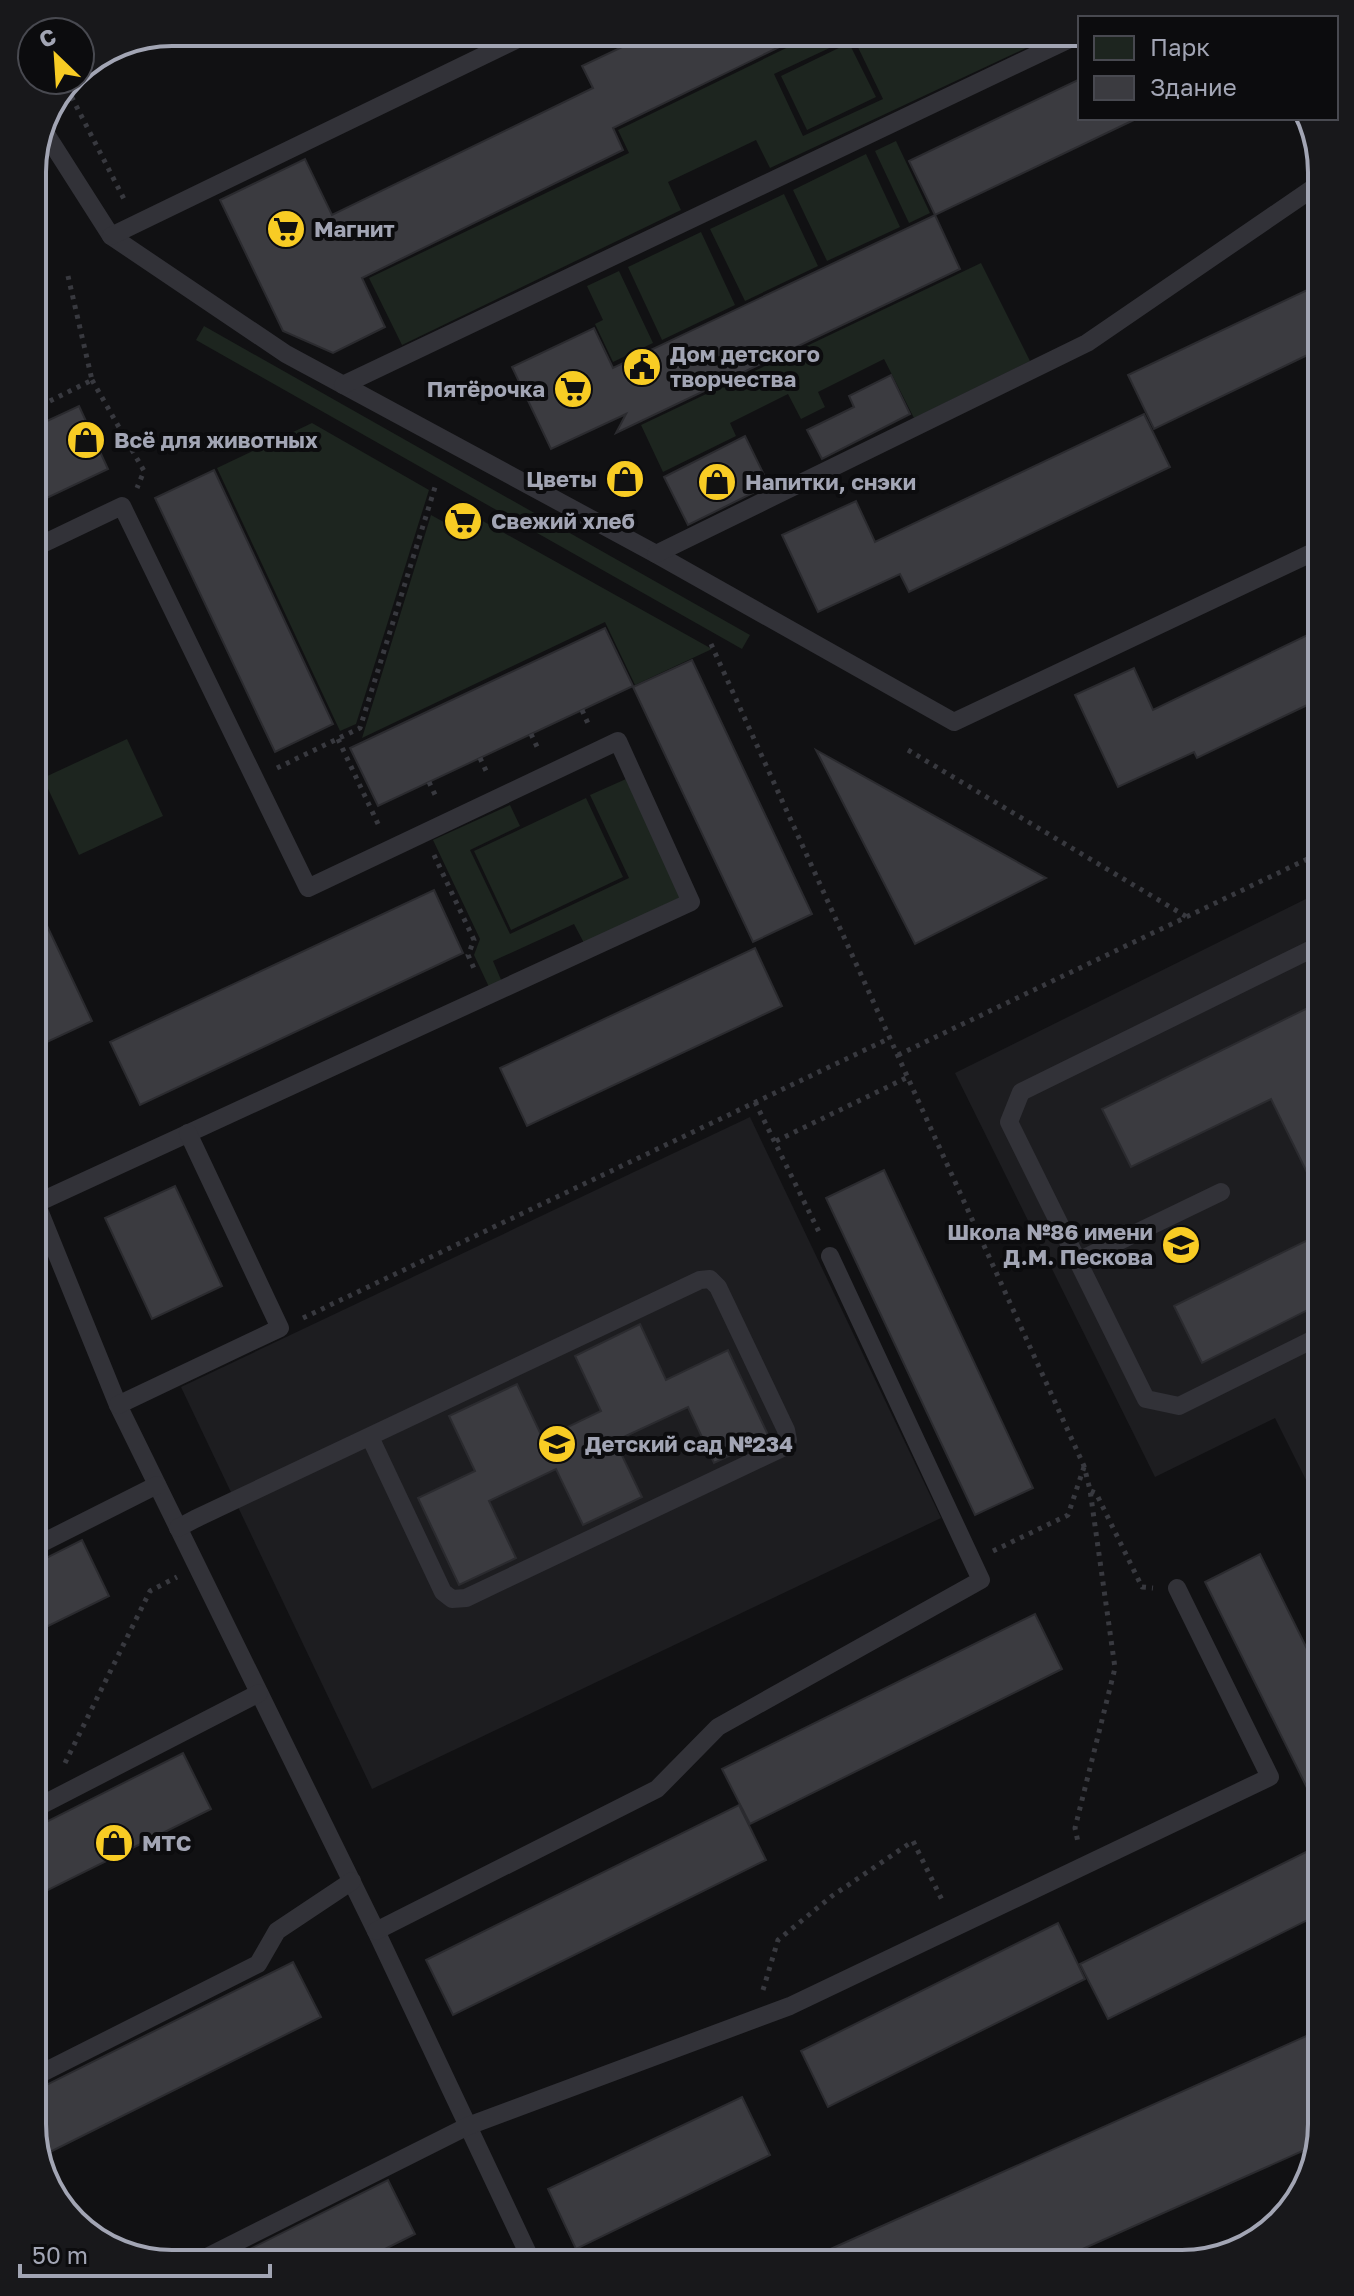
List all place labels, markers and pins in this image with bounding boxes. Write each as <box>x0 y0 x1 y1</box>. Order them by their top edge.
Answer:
supermarket icon: Магнит <box>265 208 307 250</box>
place label: Магнит <box>314 215 395 242</box>
place label: Дом детского творчества <box>670 340 820 392</box>
public building icon: Дом детского творчества <box>621 346 663 388</box>
supermarket icon: Пятёрочка <box>552 368 594 410</box>
place label: Пятёрочка <box>427 375 545 402</box>
shop icon: Всё для животных <box>65 419 107 461</box>
place label: Всё для животных <box>114 426 318 453</box>
shop icon: Цветы <box>604 458 646 500</box>
shop icon: Напитки, снэки <box>696 461 738 503</box>
place label: Цветы <box>526 465 597 492</box>
place label: Напитки, снэки <box>745 468 916 495</box>
supermarket icon: Свежий хлеб <box>442 500 484 542</box>
place label: Свежий хлеб <box>491 507 635 534</box>
place label: Школа №86 имени Д.М. Пескова <box>947 1218 1153 1270</box>
school or university icon: Школа №86 имени Д.М. Пескова <box>1160 1224 1202 1266</box>
school or university icon: Детский сад №234 <box>536 1423 578 1465</box>
place label: Детский сад №234 <box>585 1430 793 1457</box>
shop icon: МТС <box>93 1822 135 1864</box>
place label: МТС <box>142 1829 191 1856</box>

